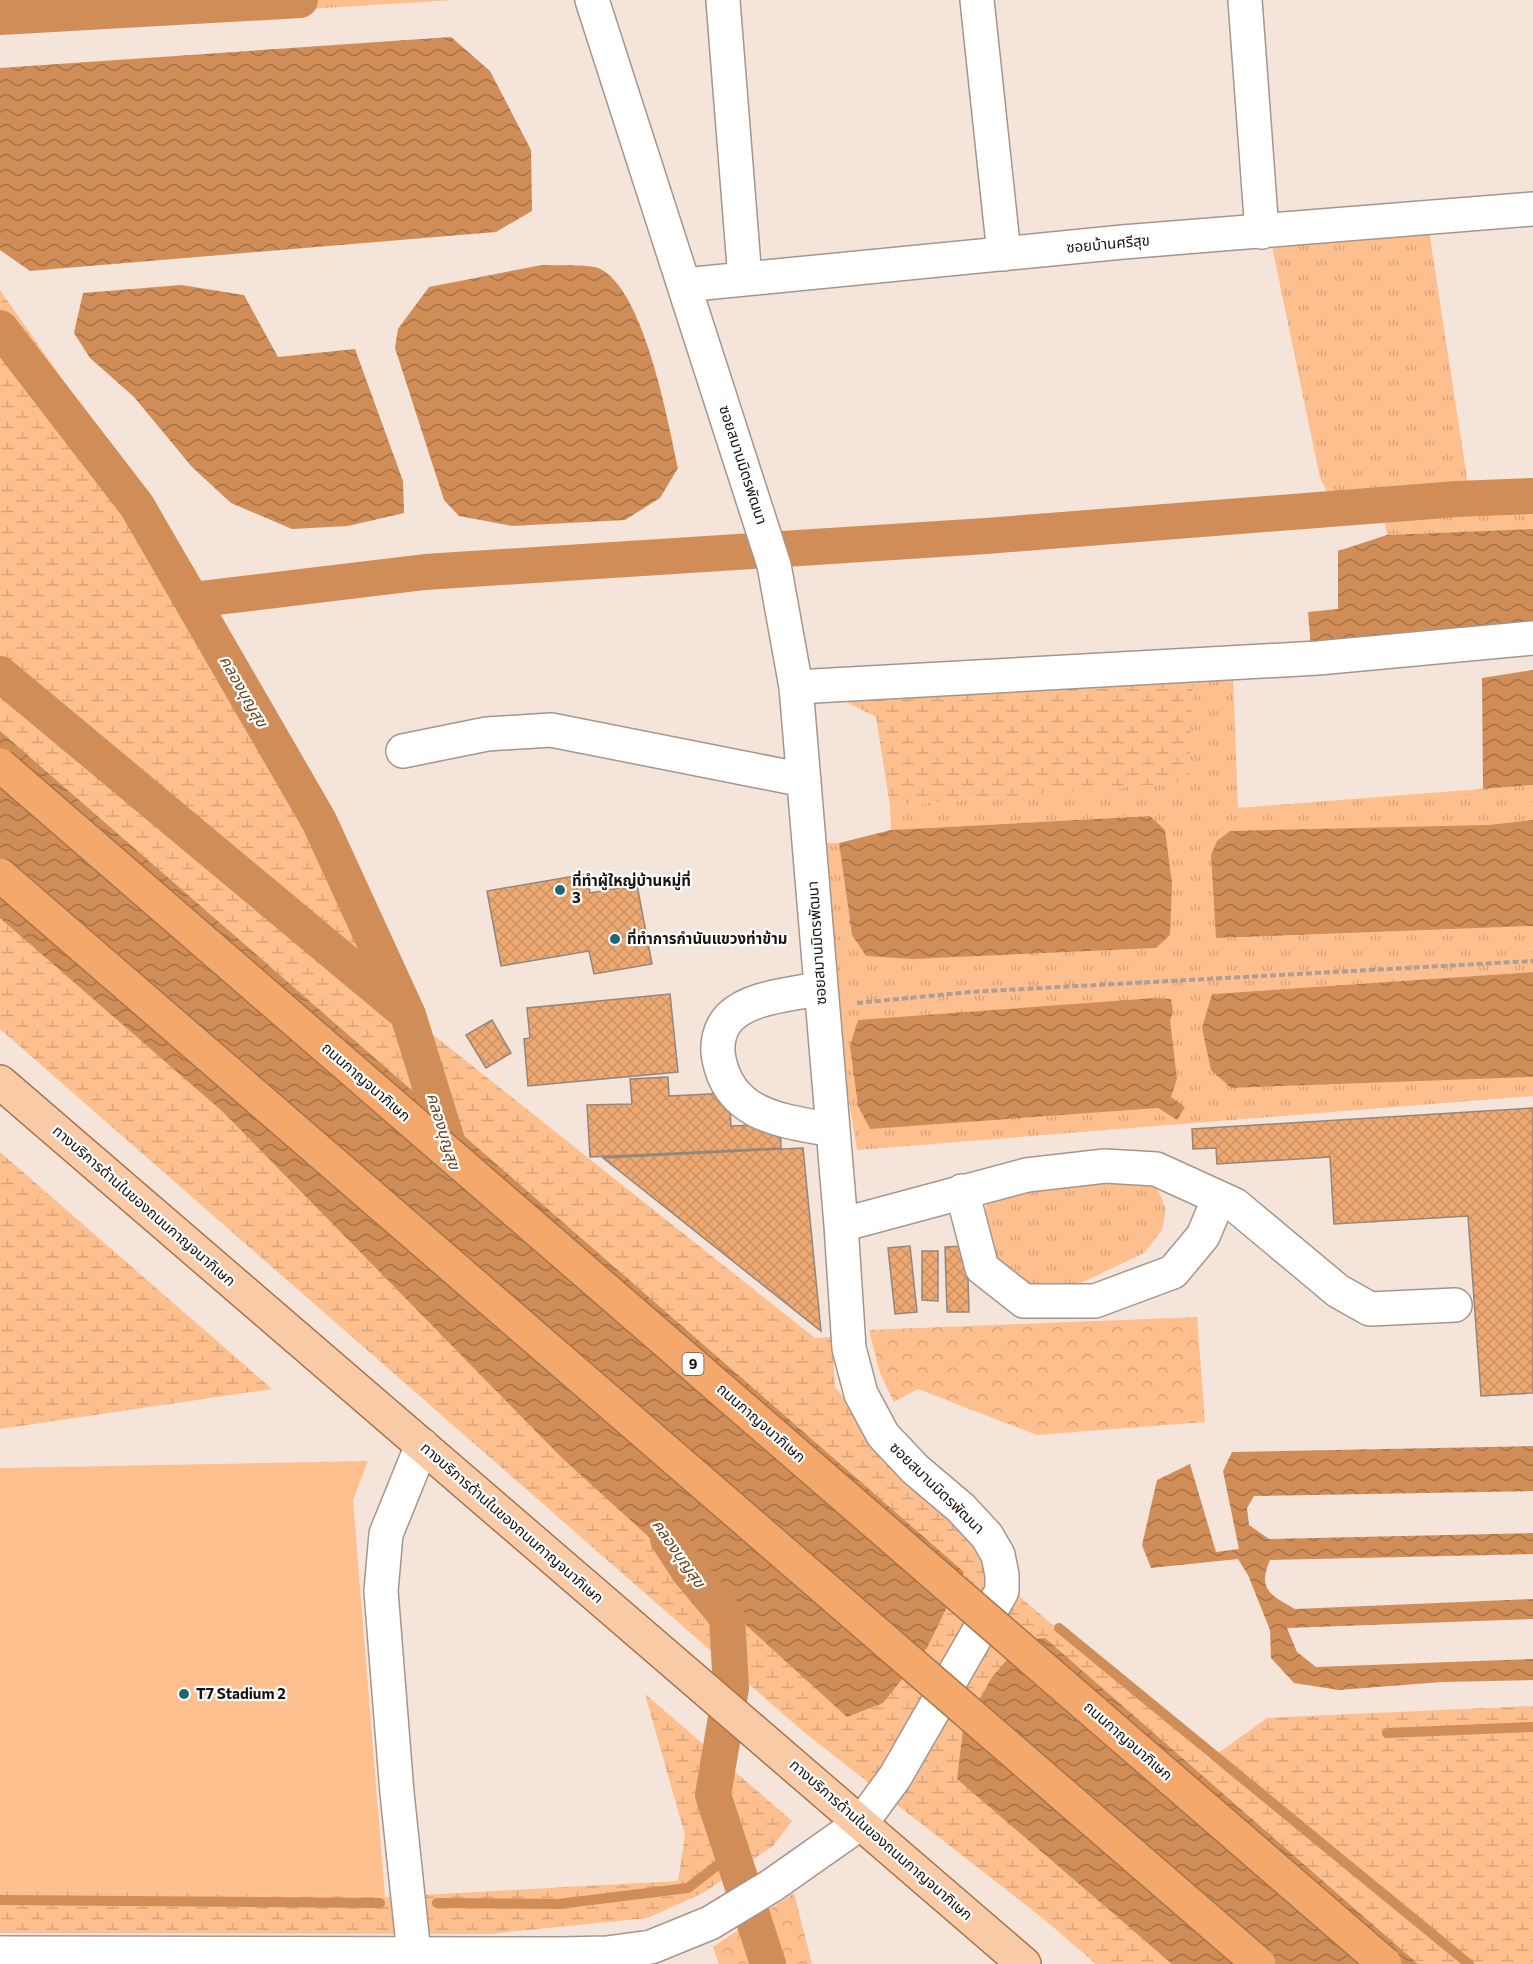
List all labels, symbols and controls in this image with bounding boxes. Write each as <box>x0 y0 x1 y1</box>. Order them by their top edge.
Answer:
street label: ซอยบ้านศรีสุข <box>1065 230 1150 257</box>
street label: ซอยสมานมิตรพัฒนา <box>716 403 772 527</box>
water label: คลองบุญสุข <box>215 652 273 732</box>
place label: ที่ทำผู้ใหญ่บ้านหมู่ที่ 3 <box>572 870 691 906</box>
street label: ซอยสมานมิตรพัฒนา <box>803 880 829 1006</box>
marker: ที่ทำผู้ใหญ่บ้านหมู่ที่ 3 <box>553 883 567 897</box>
place label: ที่ทำการกำนันแขวงท่าข้าม <box>627 928 787 947</box>
marker: ที่ทำการกำนันแขวงท่าข้าม <box>608 932 622 946</box>
street label: ถนนกาญจนาภิเษก <box>319 1038 415 1125</box>
water label: คลองบุญสุข <box>422 1090 465 1173</box>
street label: ทางบริการด้านในของถนนกาญจนาภิเษก <box>50 1121 240 1290</box>
road number: 9 <box>682 1353 704 1375</box>
street label: ถนนกาญจนาภิเษก <box>714 1379 810 1466</box>
street label: ทางบริการด้านในของถนนกาญจนาภิเษก <box>418 1438 608 1607</box>
street label: ซอยสมานมิตรพัฒนา <box>887 1438 989 1537</box>
water label: คลองบุญสุข <box>647 1515 711 1593</box>
place label: T7 Stadium 2 <box>196 1684 286 1702</box>
marker: T7 Stadium 2 <box>177 1687 191 1701</box>
street label: ถนนกาญจนาภิเษก <box>1081 1697 1177 1784</box>
street label: ทางบริการด้านในของถนนกาญจนาภิเษก <box>787 1755 977 1924</box>

